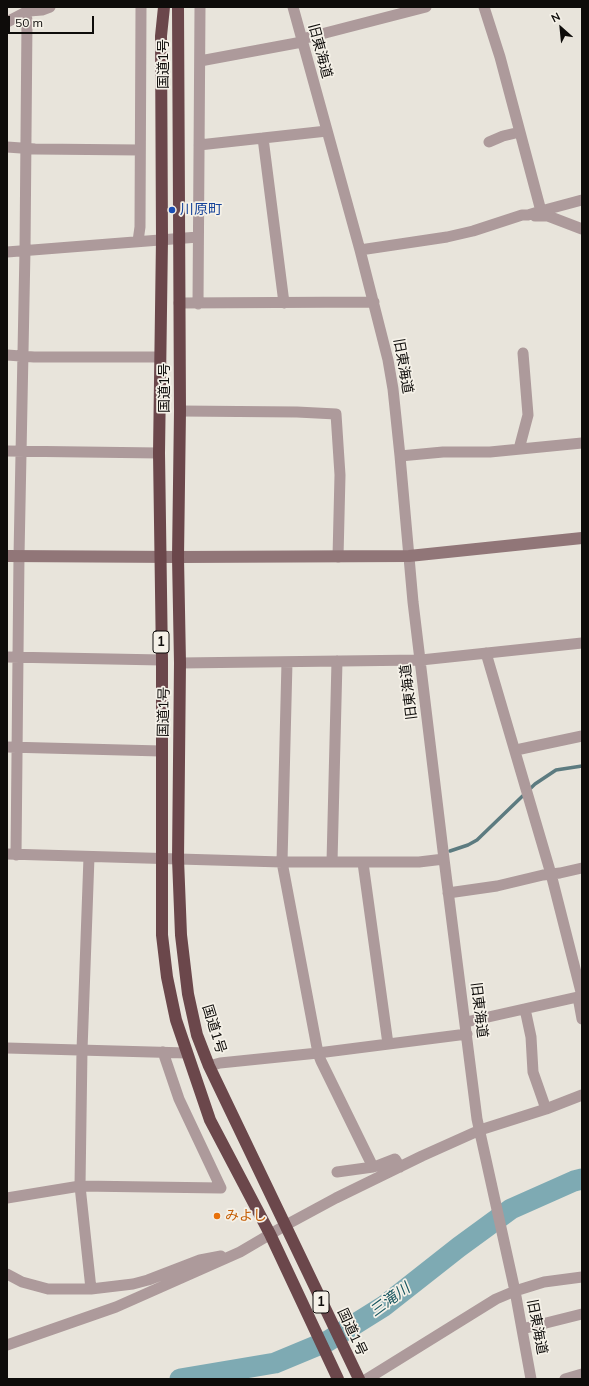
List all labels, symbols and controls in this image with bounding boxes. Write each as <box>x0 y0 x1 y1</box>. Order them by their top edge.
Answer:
scale bar <box>10 8 96 34</box>
north arrow <box>541 8 581 48</box>
text: N <box>549 9 562 25</box>
text: 50 m <box>15 15 43 30</box>
street label: 旧東海道 <box>305 22 335 80</box>
street label: 国道1号 <box>156 39 172 89</box>
place label: 川原町 <box>180 202 222 218</box>
marker: 川原町 <box>167 205 177 215</box>
street label: 旧東海道 <box>390 337 416 395</box>
street label: 国道1号 <box>157 363 173 413</box>
road number: 1 <box>153 631 169 653</box>
street label: 旧東海道 <box>397 663 421 721</box>
street label: 国道1号 <box>155 687 173 737</box>
street label: 旧東海道 <box>467 981 491 1039</box>
street label: 国道1号 <box>199 1002 229 1056</box>
place label: みよし <box>225 1208 267 1224</box>
marker: みよし <box>212 1211 222 1221</box>
water label: 三滝川 <box>367 1279 413 1321</box>
road number: 1 <box>313 1291 329 1313</box>
street label: 旧東海道 <box>523 1298 551 1356</box>
street label: 国道1号 <box>334 1306 370 1358</box>

